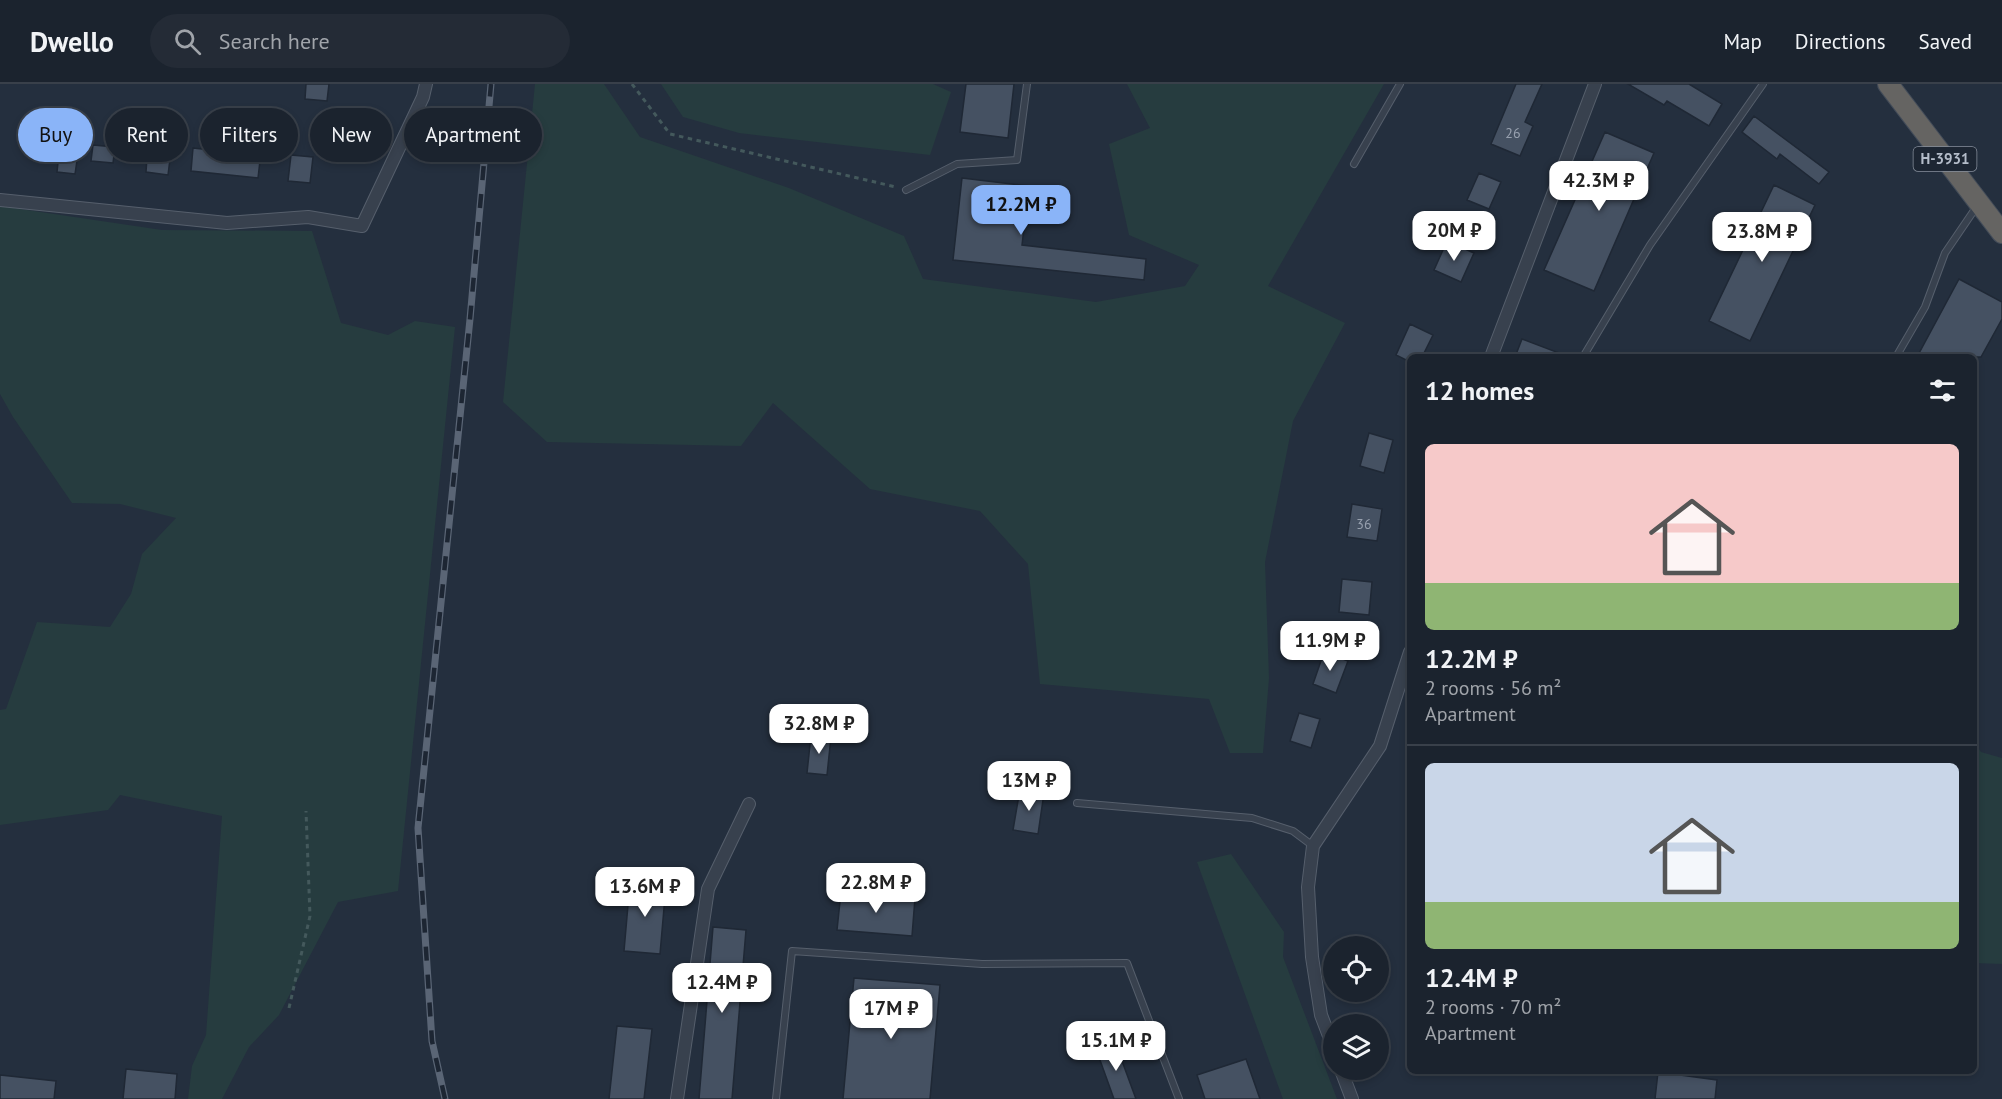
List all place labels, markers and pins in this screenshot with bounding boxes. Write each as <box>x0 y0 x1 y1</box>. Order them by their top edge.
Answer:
pin: 42.3M ₽ <box>1544 161 1654 212</box>
pin: 12.2M ₽ <box>966 185 1076 236</box>
pin: 20M ₽ <box>1412 211 1496 262</box>
pin: 23.8M ₽ <box>1707 212 1817 263</box>
pin: 11.9M ₽ <box>1275 621 1385 672</box>
pin: 32.8M ₽ <box>764 704 874 755</box>
pin: 13M ₽ <box>987 761 1071 812</box>
pin: 22.8M ₽ <box>821 863 931 914</box>
pin: 13.6M ₽ <box>590 867 700 918</box>
pin: 12.4M ₽ <box>667 963 777 1014</box>
pin: 17M ₽ <box>849 989 933 1040</box>
pin: 15.1M ₽ <box>1061 1021 1171 1072</box>

